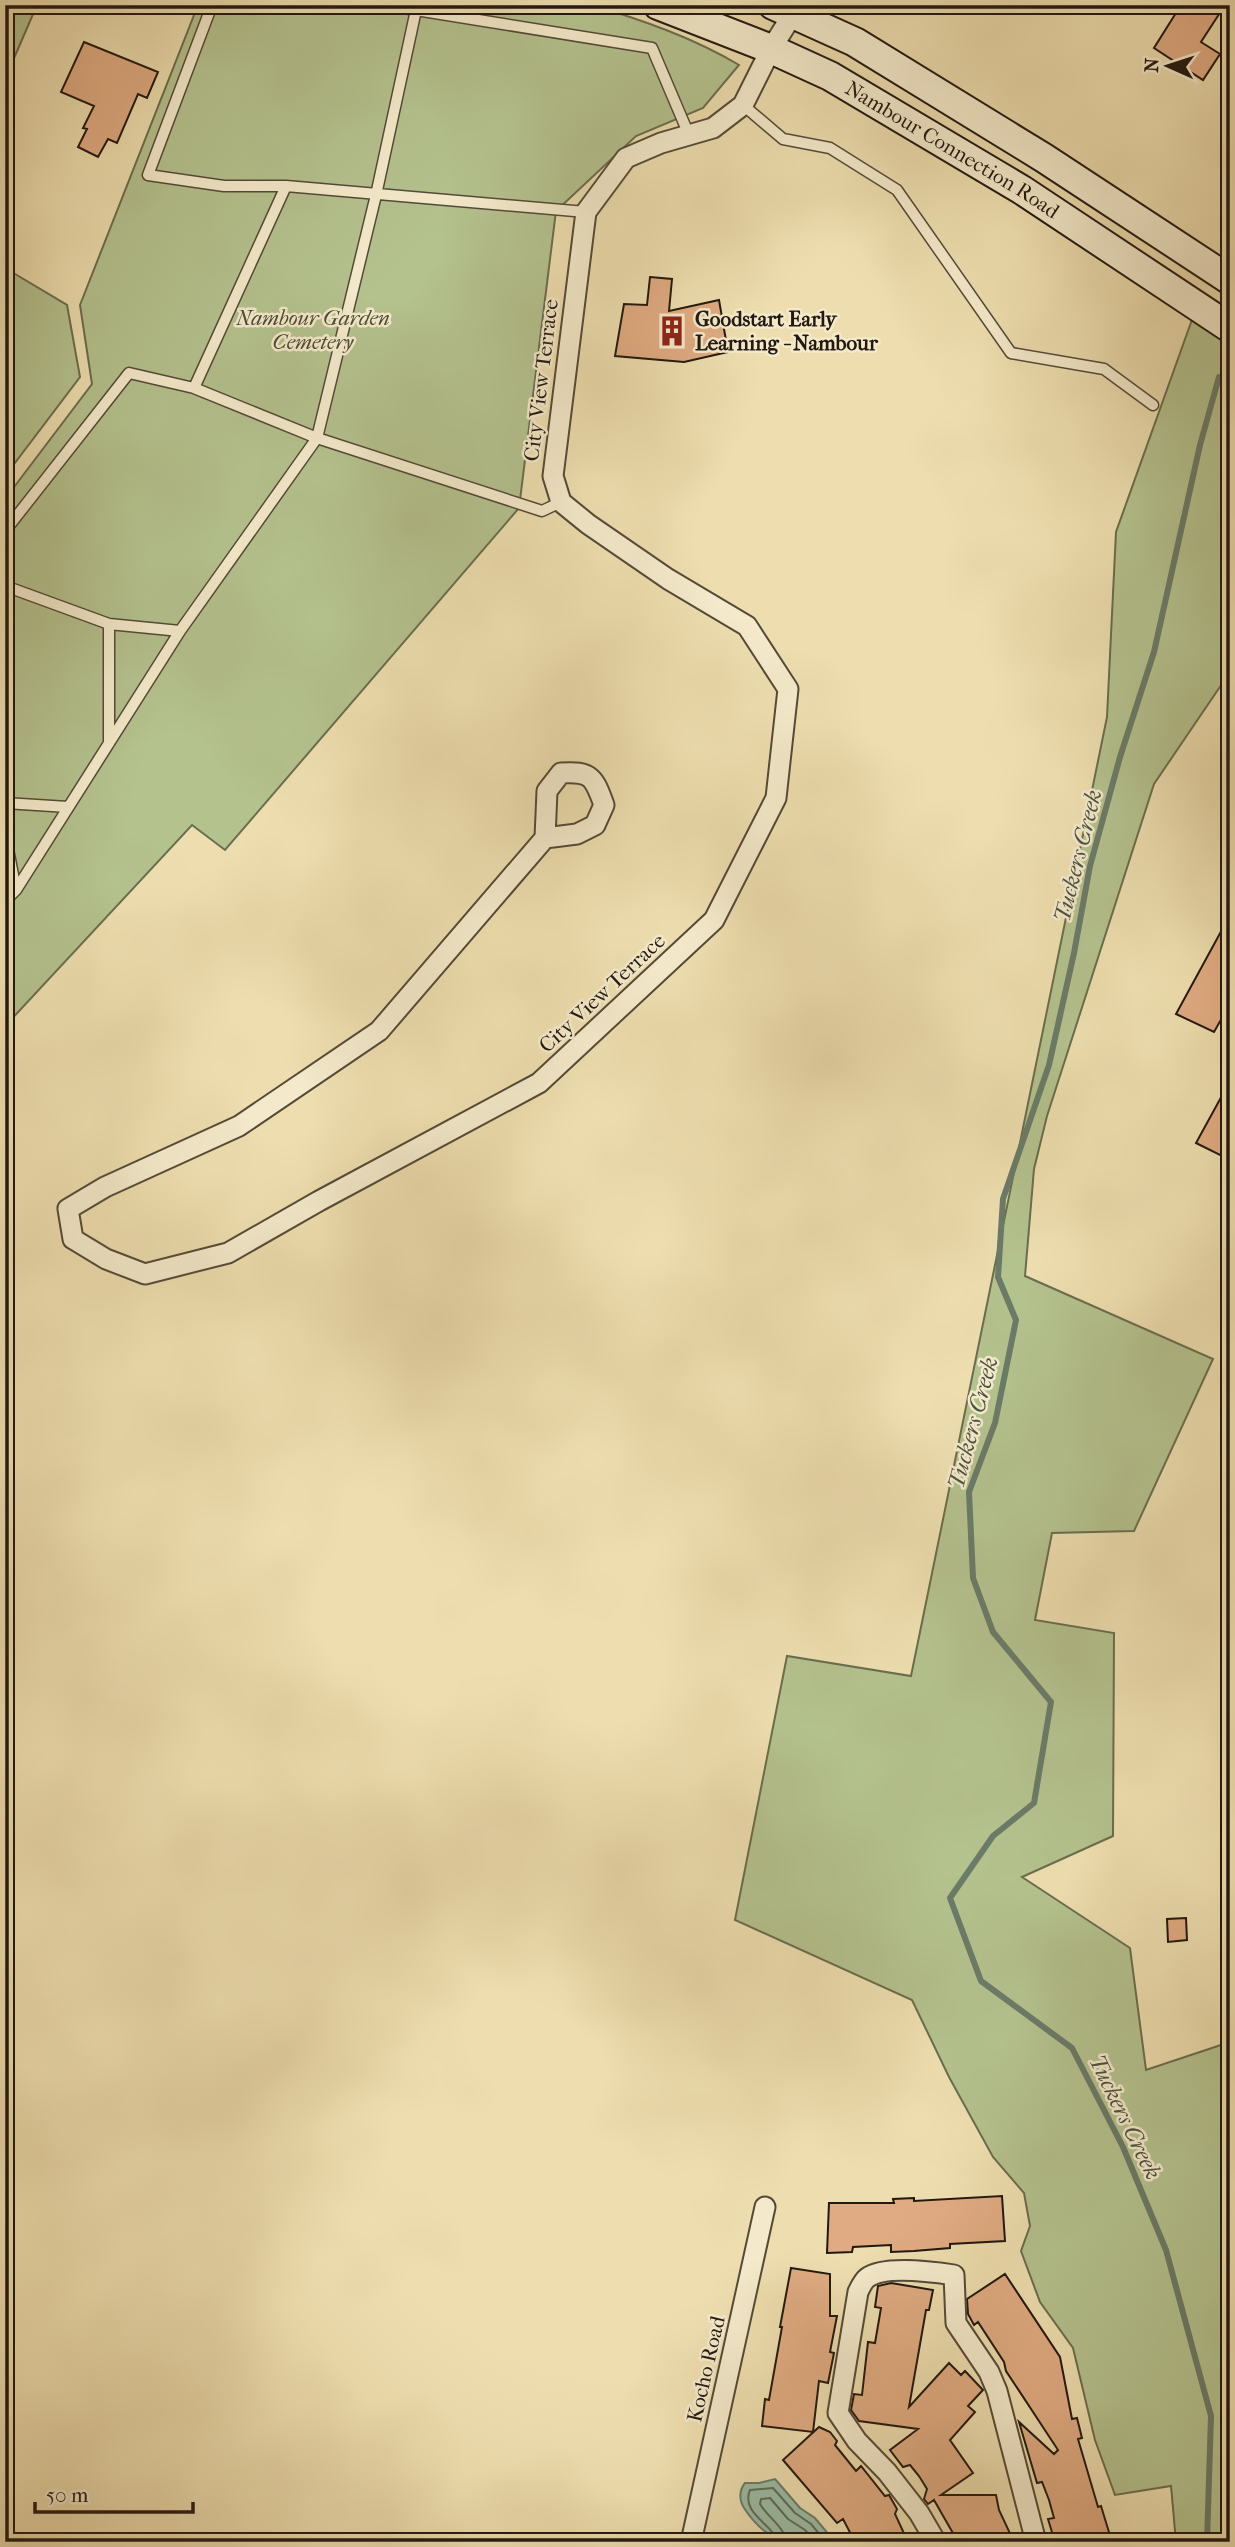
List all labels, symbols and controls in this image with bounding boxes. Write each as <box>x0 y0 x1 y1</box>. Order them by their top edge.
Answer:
north arrow <box>1134 32 1204 102</box>
text: N <box>1141 57 1163 73</box>
street label: Nambour Connection Road <box>841 76 1064 224</box>
street label: City View Terrace <box>519 298 563 462</box>
park label: Nambour Garden Cemetery <box>235 306 390 354</box>
place label: Goodstart Early Learning - Nambour <box>695 307 879 355</box>
building icon: Goodstart Early Learning - Nambour <box>655 314 689 348</box>
water label: Tuckers Creek <box>1049 787 1107 925</box>
street label: City View Terrace <box>534 929 670 1057</box>
water label: Tuckers Creek <box>942 1354 1004 1492</box>
water label: Tuckers Creek <box>1083 2050 1167 2184</box>
street label: Kocho Road <box>682 2313 730 2424</box>
scale bar <box>35 2470 192 2514</box>
text: 50 m <box>46 2483 89 2507</box>

